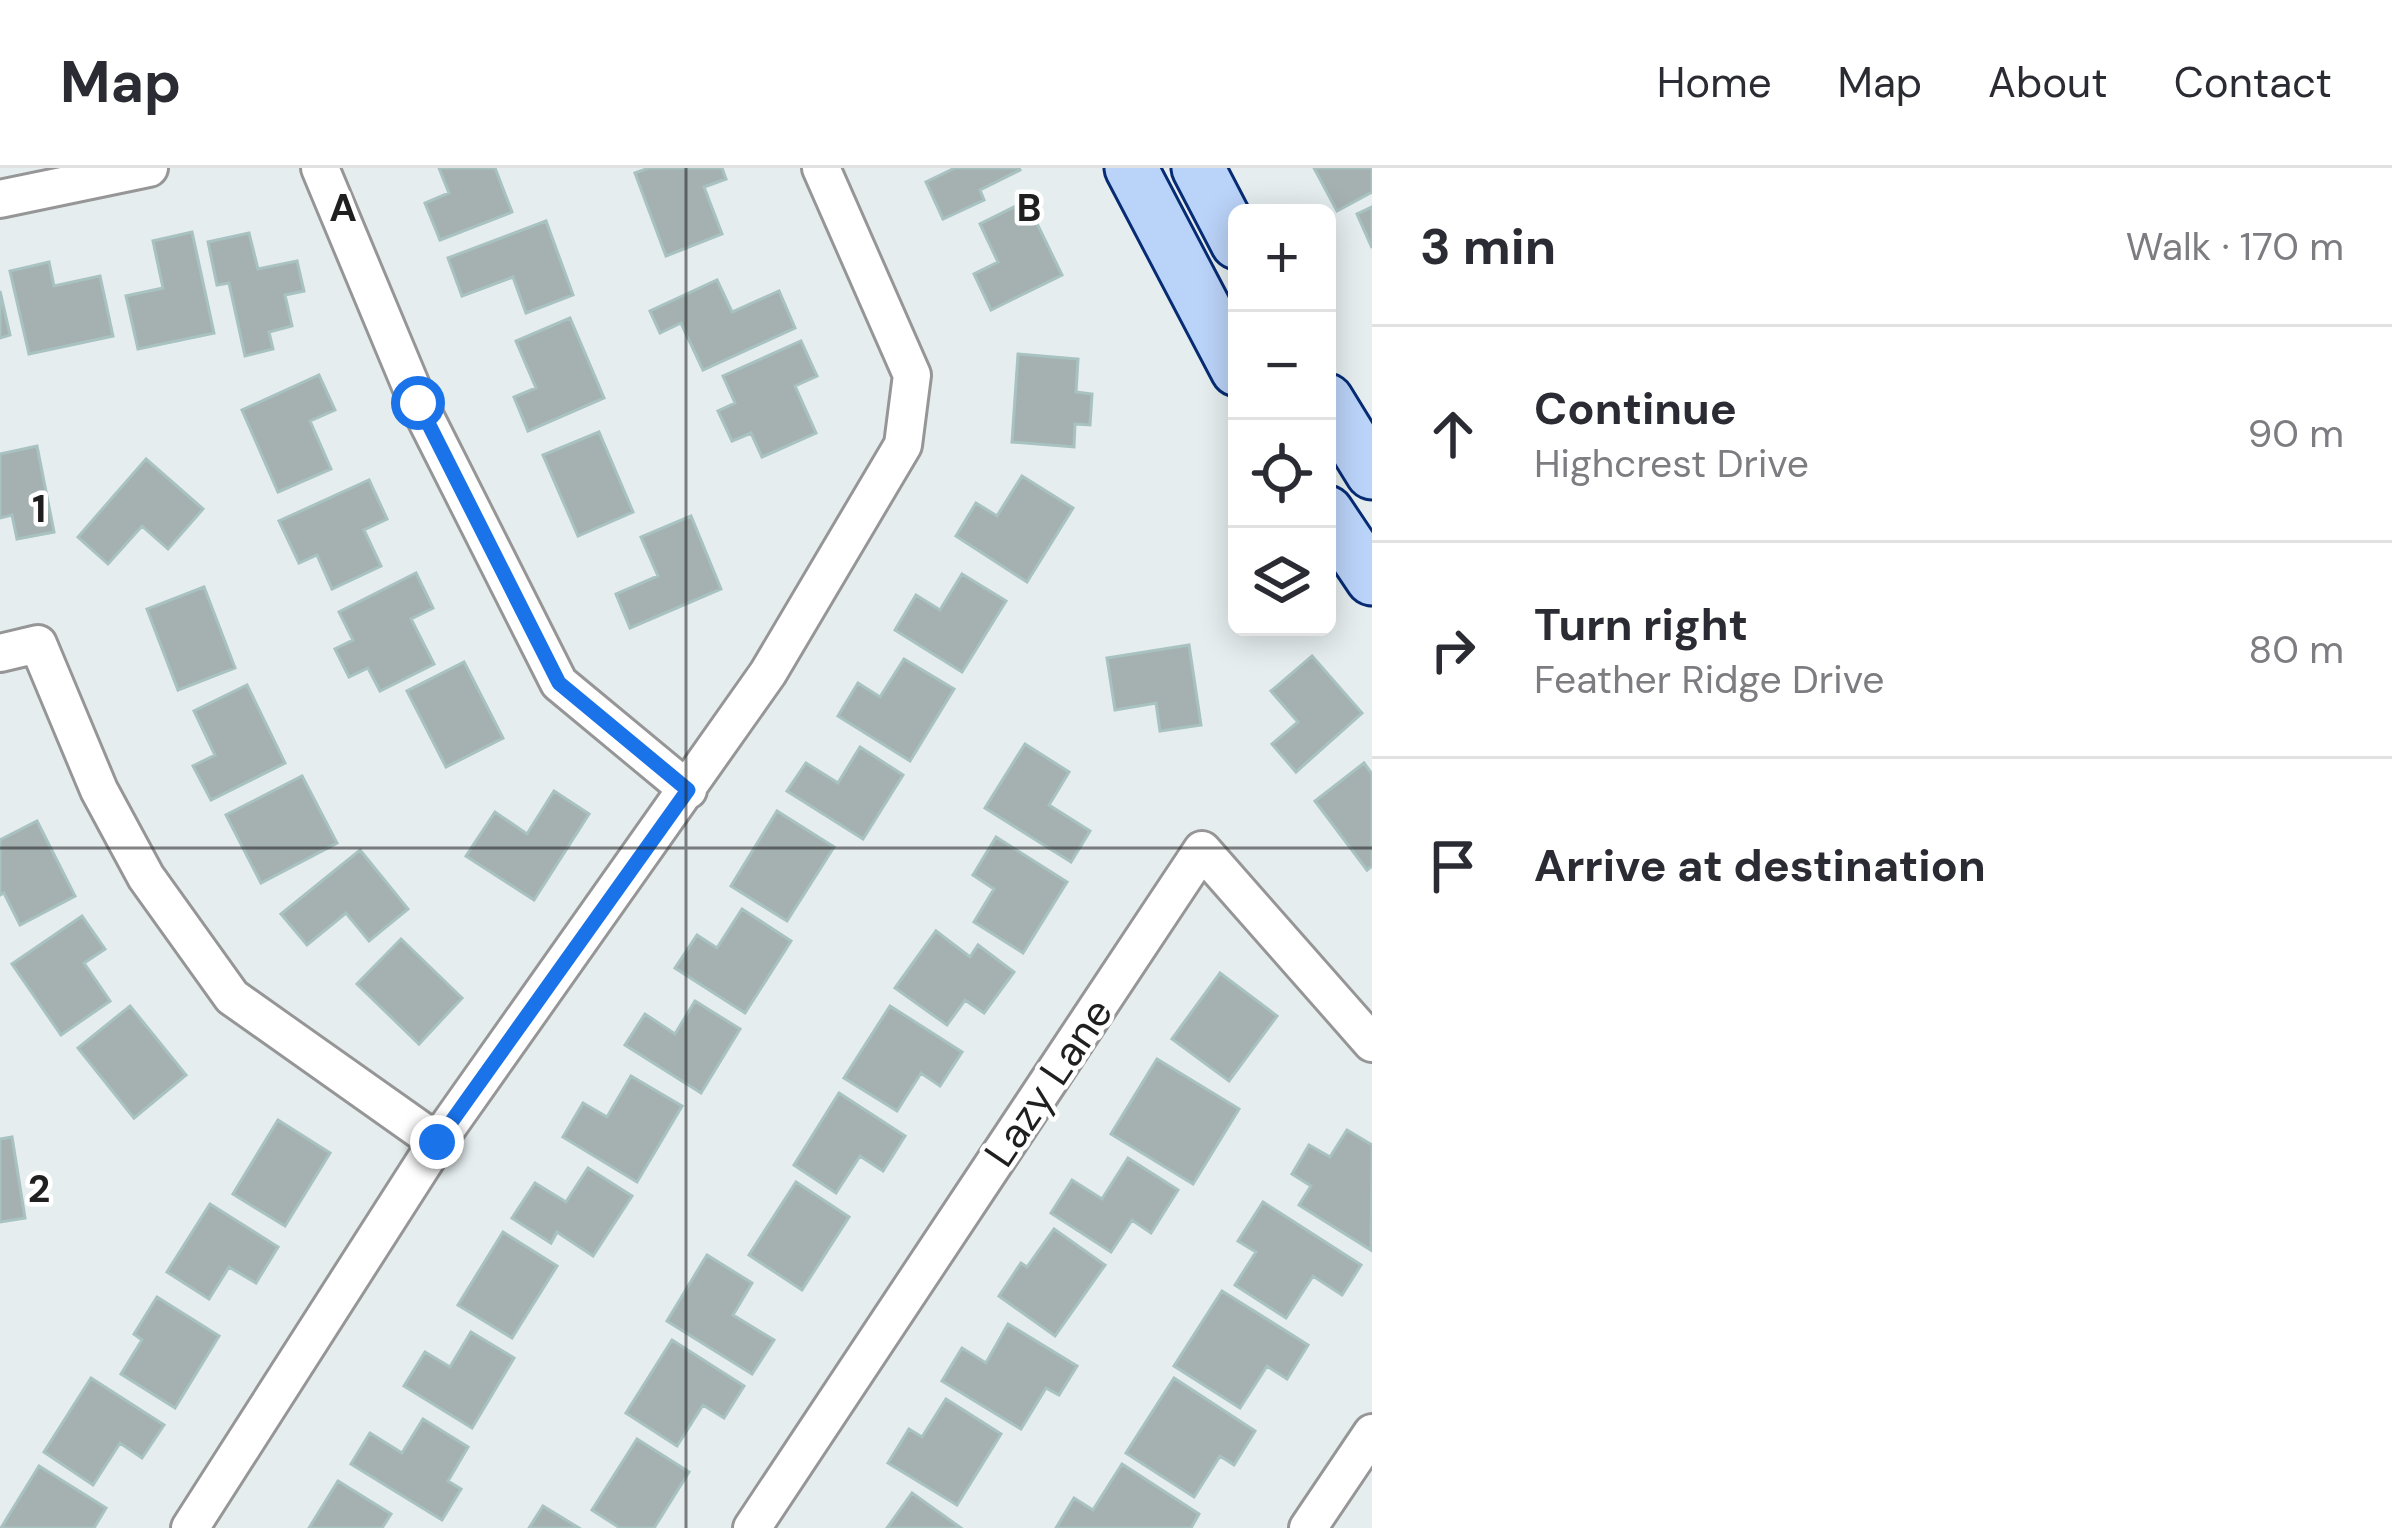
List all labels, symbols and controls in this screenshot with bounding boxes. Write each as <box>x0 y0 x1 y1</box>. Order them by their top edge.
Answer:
text: Map <box>60 45 181 120</box>
text: Home <box>1657 55 1772 110</box>
text: Map <box>1838 55 1922 110</box>
text: About <box>1988 55 2108 110</box>
text: Contact <box>2174 55 2332 110</box>
text: A <box>329 182 357 233</box>
text: B <box>1017 182 1041 233</box>
map controls <box>1228 204 1336 636</box>
button: + <box>1228 204 1336 312</box>
text: 3 min <box>1420 213 1556 280</box>
text: Walk · 170 m <box>2126 221 2344 272</box>
button: − <box>1228 312 1336 420</box>
route start <box>391 376 445 430</box>
text: Continue <box>1534 379 1737 438</box>
icon: ahead <box>1420 401 1486 467</box>
text: 90 m <box>2248 408 2344 459</box>
button: locate <box>1228 420 1336 528</box>
text: Highcrest Drive <box>1534 438 1809 489</box>
text: 1 <box>32 483 46 534</box>
button: layers <box>1228 528 1336 636</box>
text: Turn right <box>1534 595 1748 654</box>
icon: right <box>1420 617 1486 683</box>
text: 80 m <box>2248 624 2344 675</box>
text: Feather Ridge Drive <box>1534 654 1884 705</box>
icon: arrive <box>1420 833 1486 899</box>
text: Arrive at destination <box>1534 836 1986 895</box>
street label: Lazy Lane <box>972 987 1125 1177</box>
route end <box>410 1115 464 1169</box>
text: 2 <box>28 1163 50 1214</box>

